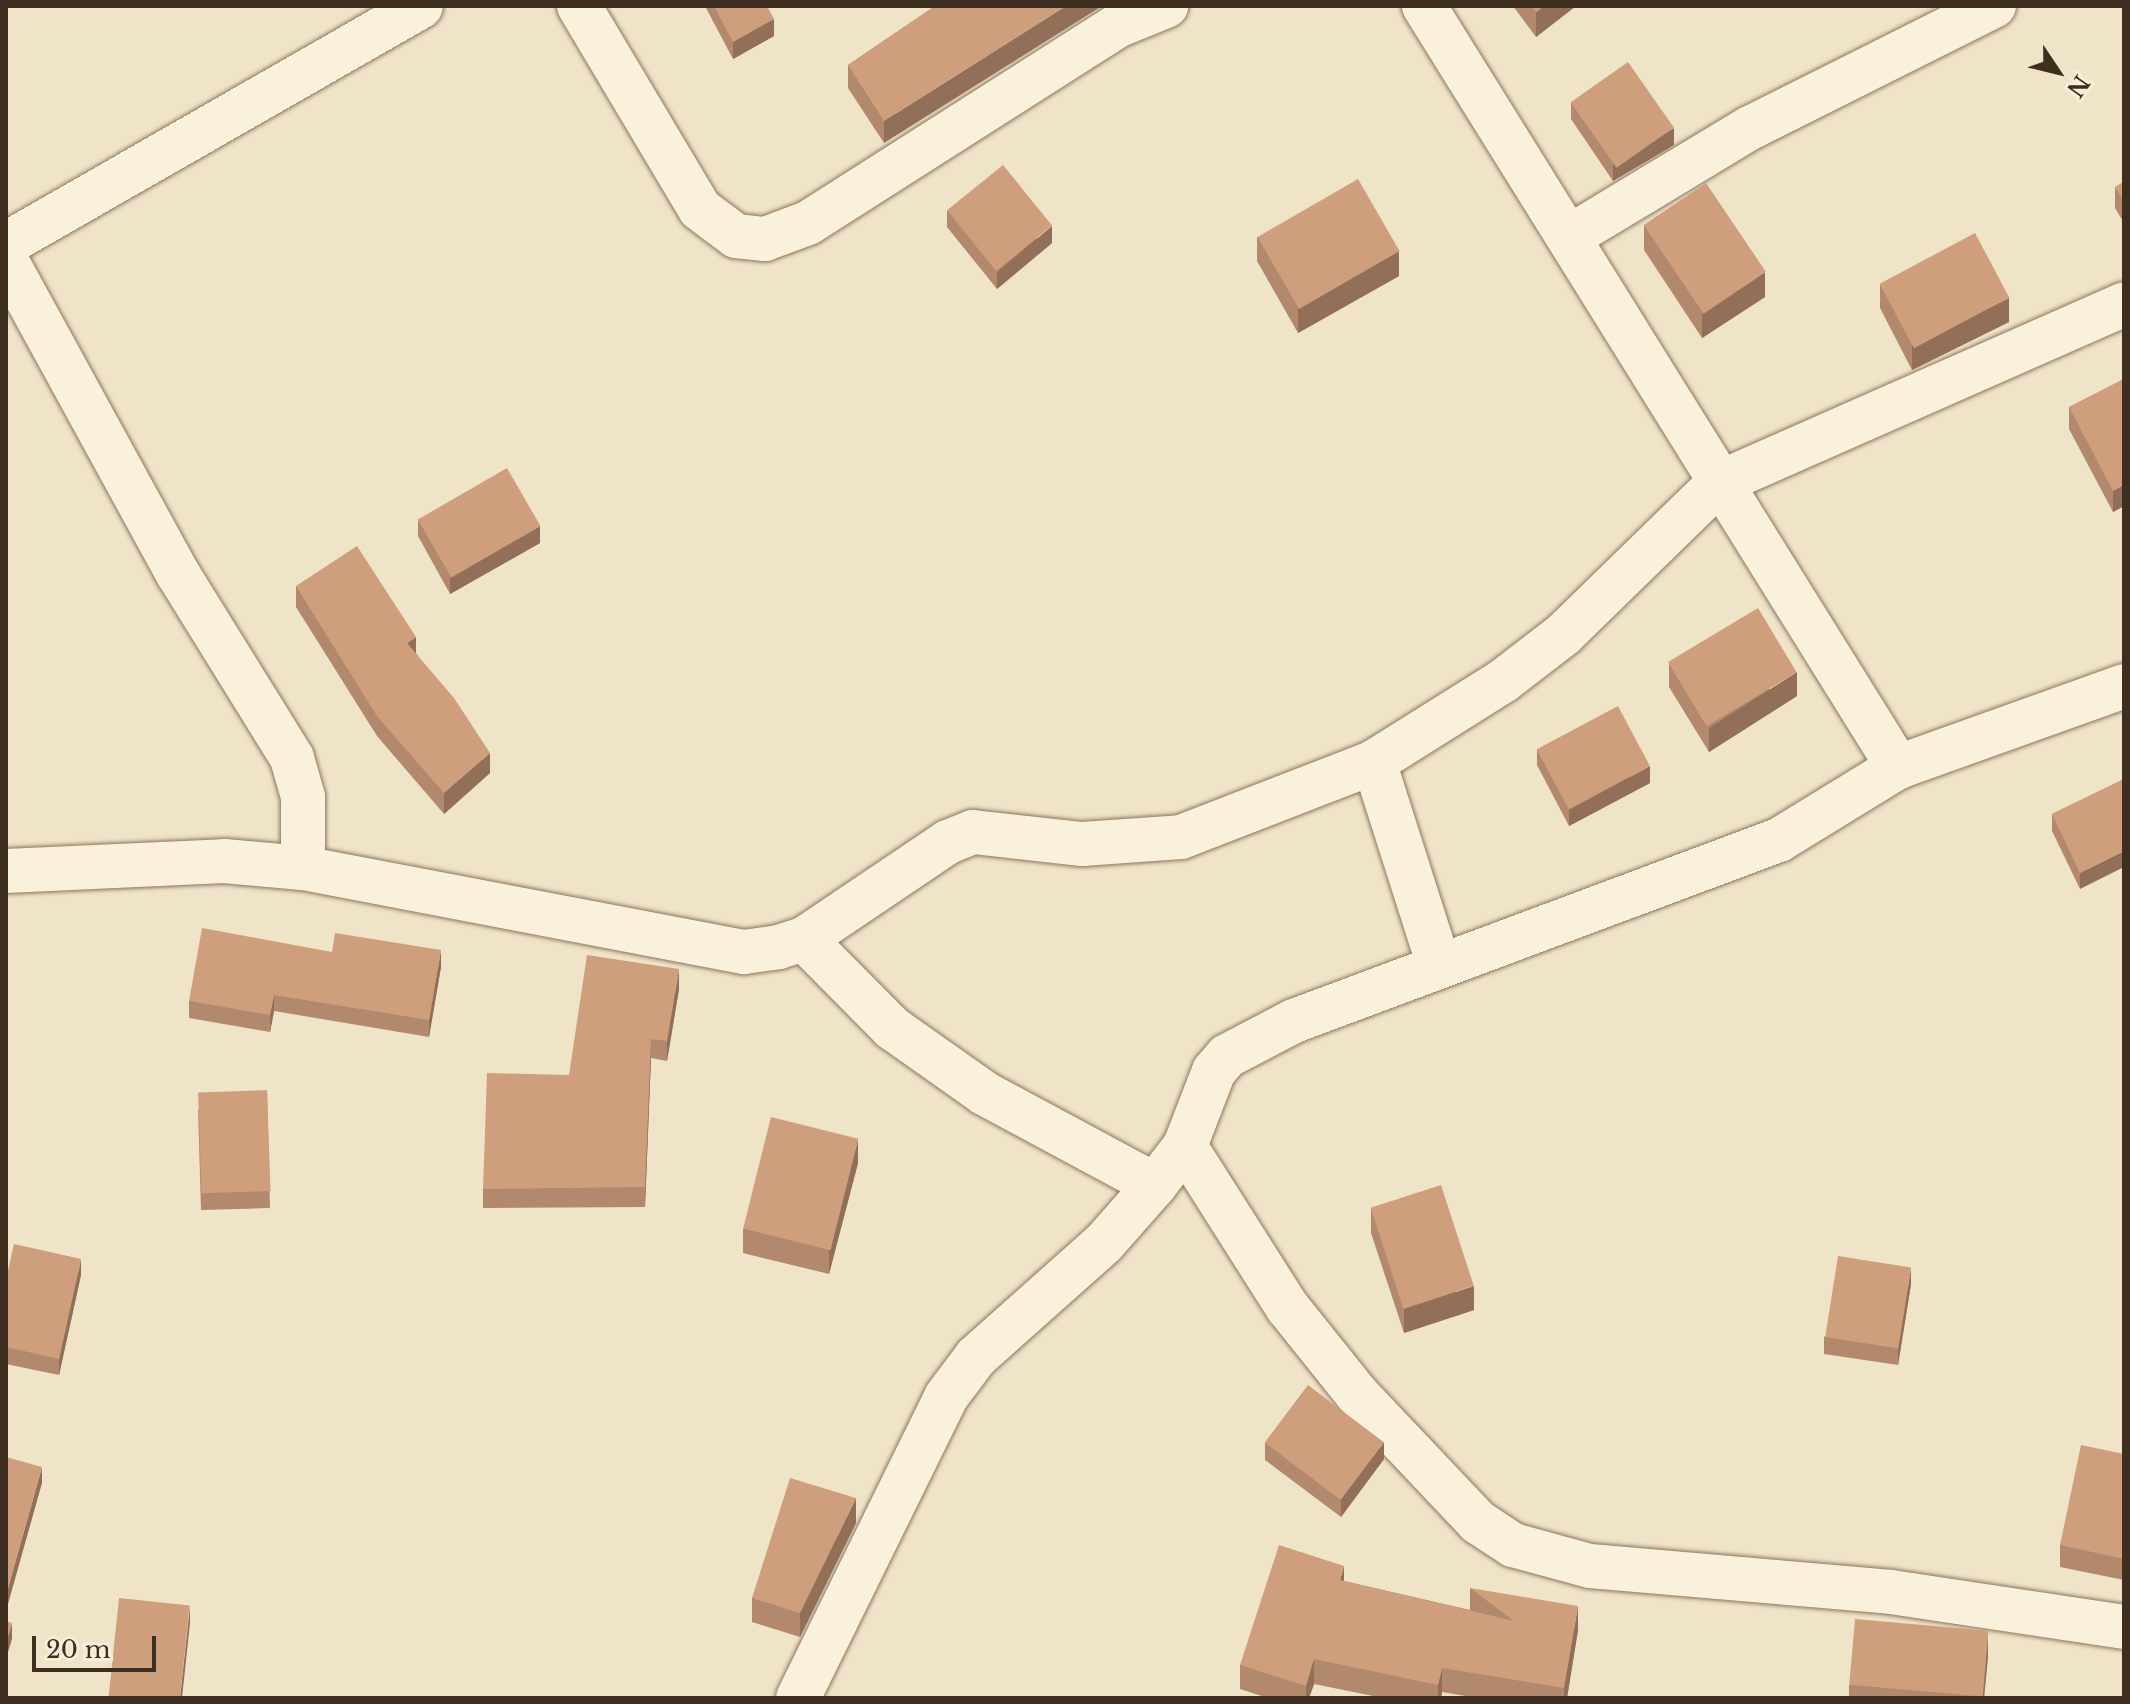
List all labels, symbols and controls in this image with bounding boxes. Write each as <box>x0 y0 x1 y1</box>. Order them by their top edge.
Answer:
north arrow <box>2018 32 2098 112</box>
text: N <box>2061 70 2095 102</box>
scale bar <box>36 1620 160 1670</box>
text: 20 m <box>46 1635 111 1664</box>

